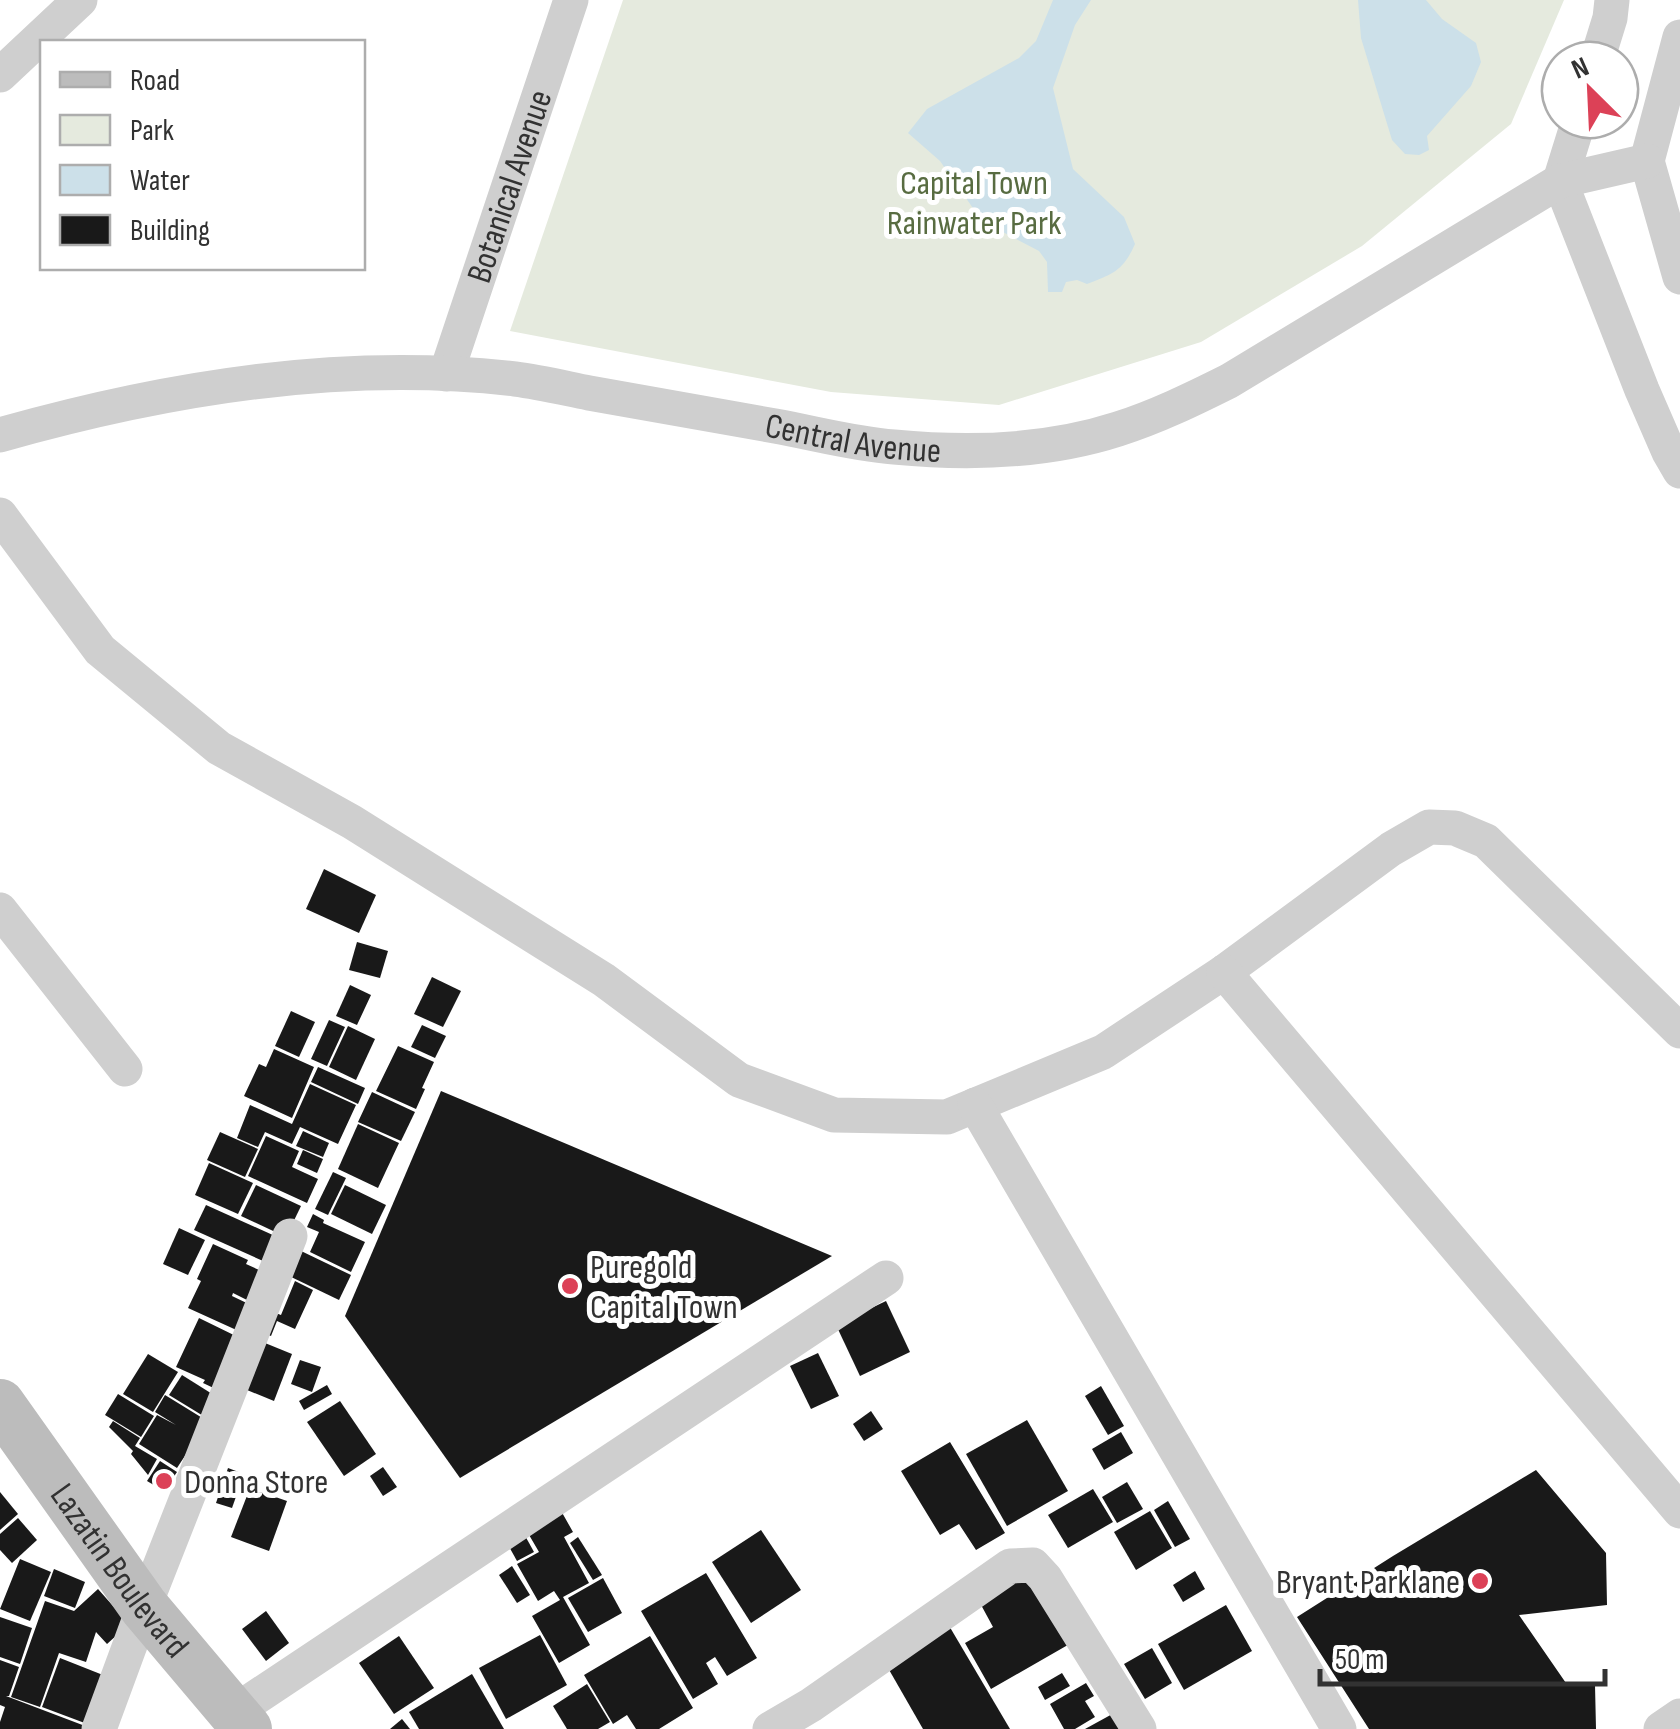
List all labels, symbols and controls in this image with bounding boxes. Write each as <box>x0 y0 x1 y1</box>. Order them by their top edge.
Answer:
legend <box>40 40 365 270</box>
north arrow <box>1540 40 1640 140</box>
text: N <box>1567 50 1594 87</box>
text: Road <box>130 63 180 99</box>
street label: Botanical Avenue <box>458 85 562 289</box>
text: Park <box>130 113 174 149</box>
park label: Capital Town Rainwater Park <box>887 162 1062 245</box>
text: Water <box>130 163 190 199</box>
text: Building <box>130 213 210 249</box>
street label: Central Avenue <box>762 405 942 473</box>
place label: Puregold Capital Town <box>590 1246 738 1329</box>
marker: Puregold Capital Town <box>559 1275 581 1297</box>
place label: Donna Store <box>184 1461 328 1504</box>
marker: Donna Store <box>153 1470 175 1492</box>
street label: Lazatin Boulevard <box>40 1476 197 1667</box>
place label: Bryant Parklane <box>1276 1561 1460 1604</box>
marker: Bryant Parklane <box>1469 1570 1491 1592</box>
scale bar <box>1320 1624 1605 1686</box>
text: 50 m <box>1335 1642 1384 1678</box>

